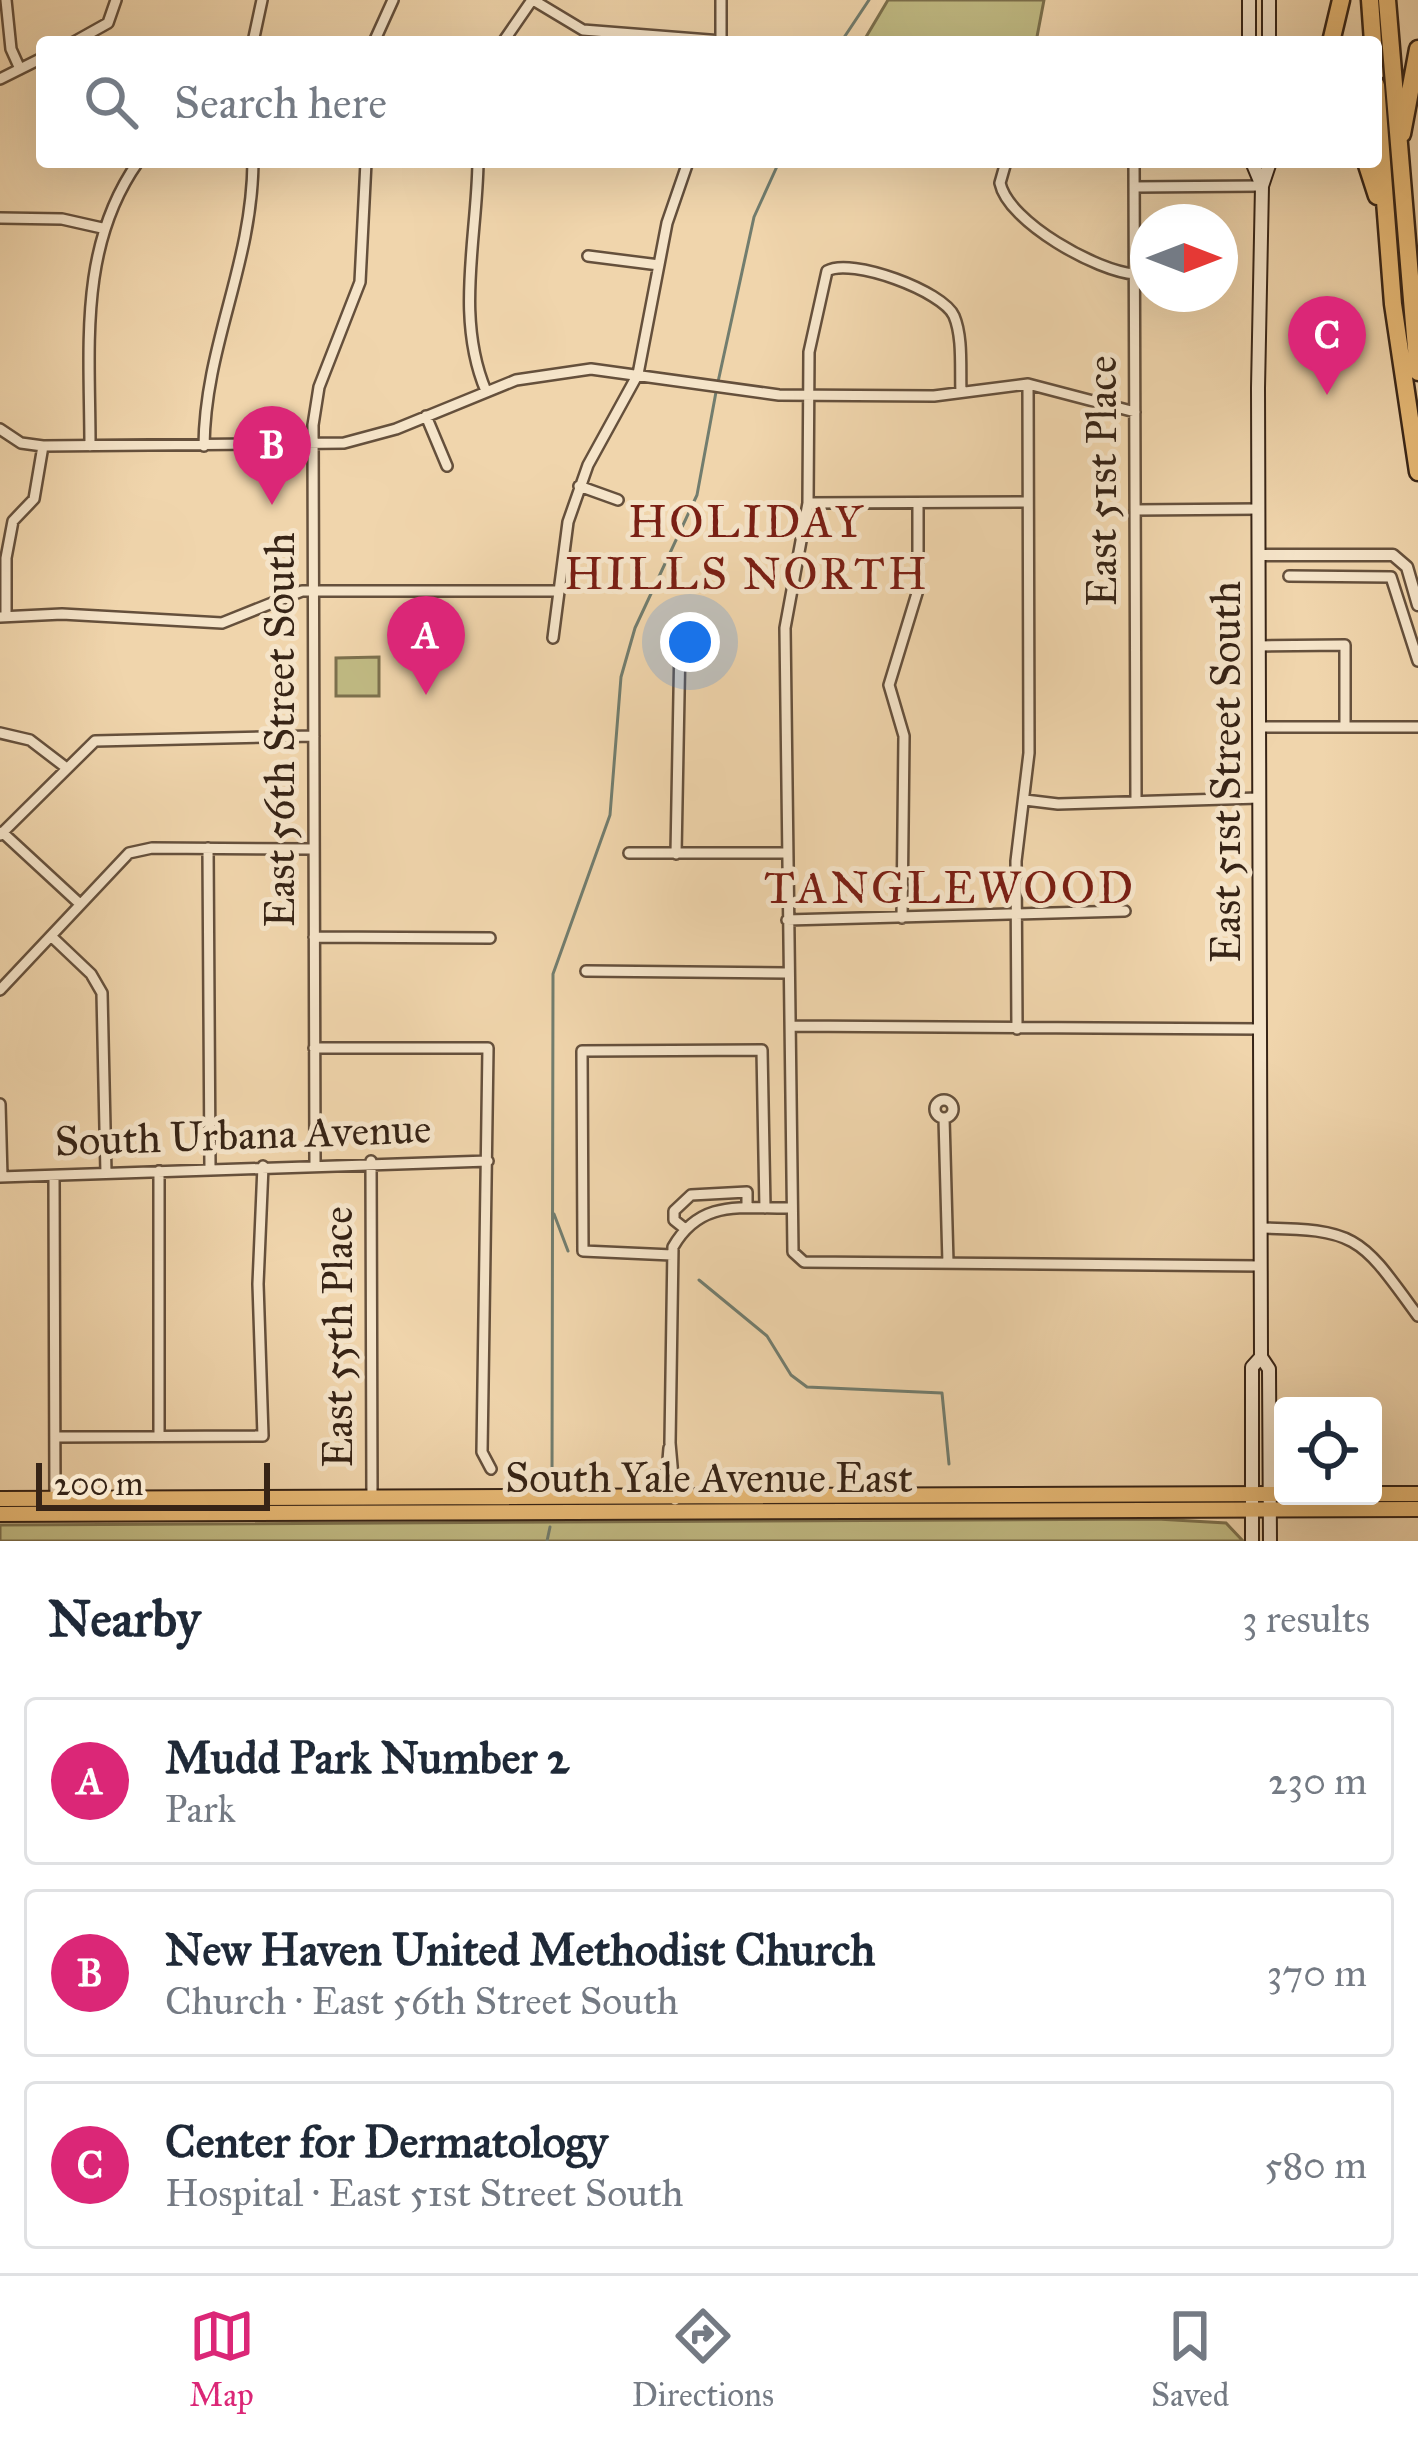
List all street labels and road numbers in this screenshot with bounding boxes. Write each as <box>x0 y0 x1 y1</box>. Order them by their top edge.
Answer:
street label: East 51st Place <box>1076 356 1128 606</box>
street label: East 56th Street South <box>254 533 306 927</box>
street label: East 51st Street South <box>1200 581 1252 963</box>
street label: South Urbana Avenue <box>54 1102 432 1168</box>
street label: East 55th Place <box>312 1206 364 1468</box>
street label: South Yale Avenue East <box>505 1452 913 1504</box>

